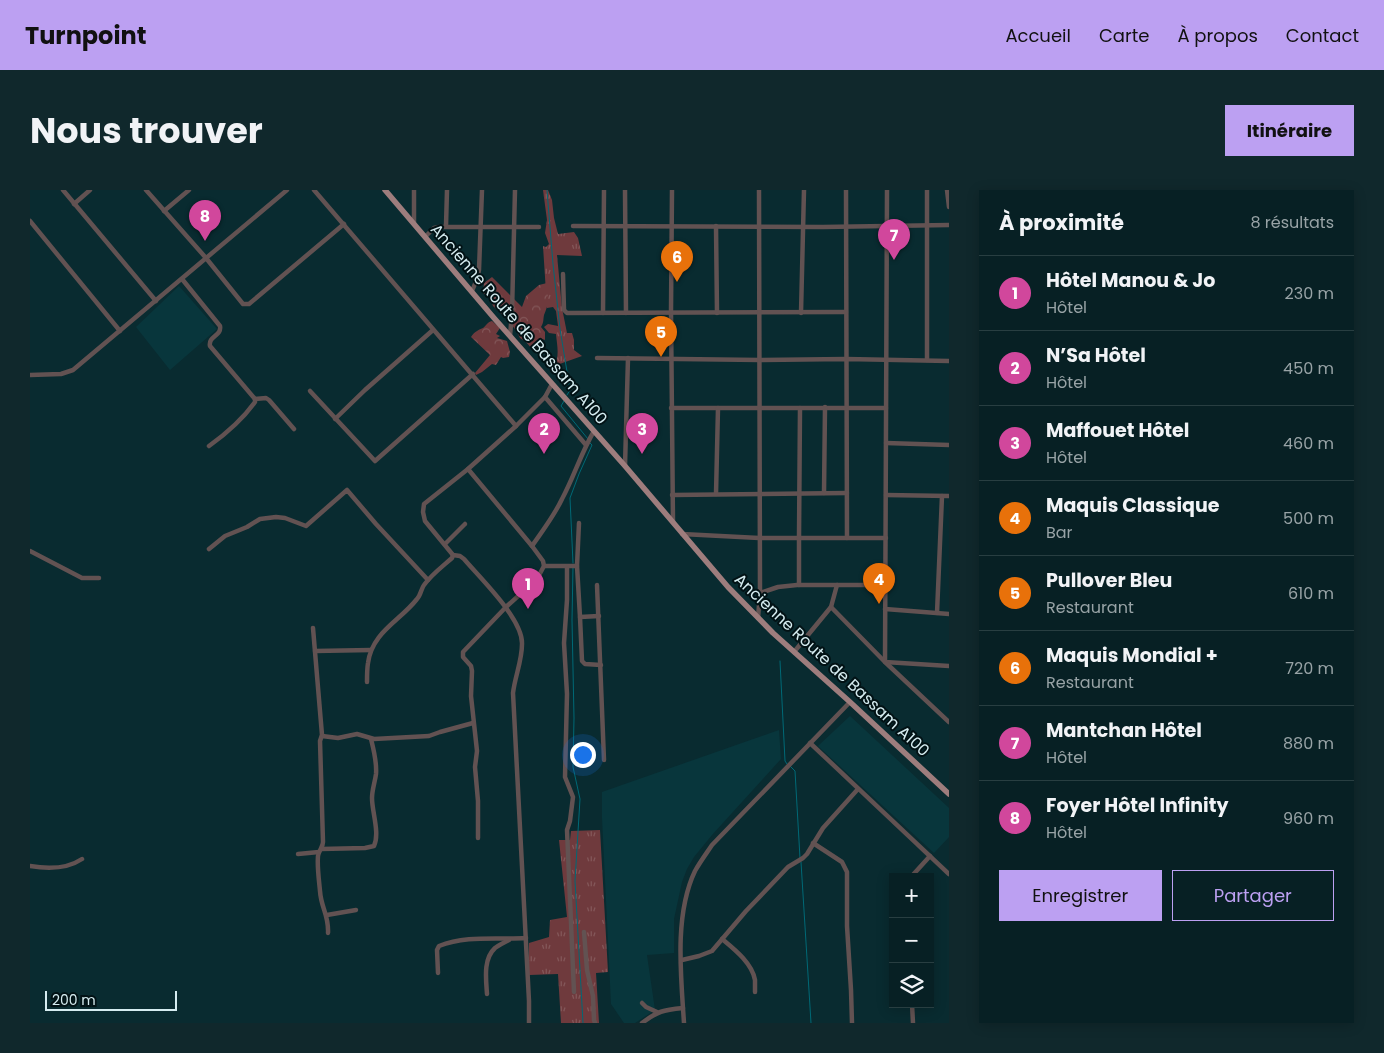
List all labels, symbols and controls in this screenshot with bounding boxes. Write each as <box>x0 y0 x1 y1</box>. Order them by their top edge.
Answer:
text: Turnpoint <box>25 19 146 52</box>
text: Accueil <box>1005 23 1071 48</box>
text: Carte <box>1099 23 1149 48</box>
text: À propos <box>1177 23 1258 48</box>
text: Contact <box>1286 23 1359 48</box>
button: Itinéraire <box>1225 105 1354 156</box>
text: Nous trouver <box>30 106 263 155</box>
pin: 8 <box>189 200 221 241</box>
text: À proximité <box>999 208 1124 237</box>
text: 8 résultats <box>1250 211 1334 234</box>
street label: Ancienne Route de Bassam A100 <box>425 219 613 429</box>
pin: 7 <box>878 219 910 260</box>
pin: 6 <box>661 241 693 282</box>
text: Hôtel Manou & Jo <box>1046 267 1215 294</box>
text: 1 <box>1012 282 1018 305</box>
text: 230 m <box>1285 282 1334 305</box>
text: Hôtel <box>1046 296 1087 319</box>
pin: 5 <box>645 316 677 357</box>
text: N’Sa Hôtel <box>1046 342 1146 369</box>
text: 2 <box>1010 357 1020 380</box>
text: 450 m <box>1283 357 1334 380</box>
text: Hôtel <box>1046 371 1087 394</box>
pin: 2 <box>528 413 560 454</box>
pin: 3 <box>626 413 658 454</box>
text: Maffouet Hôtel <box>1046 417 1189 444</box>
text: 3 <box>1010 432 1020 455</box>
text: 460 m <box>1283 432 1334 455</box>
text: Hôtel <box>1046 446 1087 469</box>
text: Maquis Classique <box>1046 492 1220 519</box>
text: 4 <box>1010 507 1020 530</box>
text: 500 m <box>1283 507 1334 530</box>
text: Bar <box>1046 521 1073 544</box>
pin: 4 <box>863 563 895 604</box>
text: Pullover Bleu <box>1046 567 1172 594</box>
pin: 1 <box>512 568 544 609</box>
street label: Ancienne Route de Bassam A100 <box>729 568 935 762</box>
text: 5 <box>1010 582 1020 605</box>
text: 610 m <box>1288 582 1334 605</box>
text: Restaurant <box>1046 596 1134 619</box>
text: Maquis Mondial + <box>1046 642 1218 669</box>
text: 6 <box>1010 657 1020 680</box>
text: 720 m <box>1285 657 1334 680</box>
text: Restaurant <box>1046 671 1134 694</box>
text: Mantchan Hôtel <box>1046 717 1202 744</box>
text: 7 <box>1011 732 1019 755</box>
text: 880 m <box>1283 732 1334 755</box>
your location <box>570 742 596 768</box>
text: Hôtel <box>1046 746 1087 769</box>
text: Foyer Hôtel Infinity <box>1046 792 1228 819</box>
text: 8 <box>1010 807 1020 830</box>
text: 960 m <box>1283 807 1334 830</box>
text: Hôtel <box>1046 821 1087 844</box>
button: Enregistrer <box>999 870 1162 921</box>
button: Partager <box>1172 870 1334 921</box>
map controls <box>889 873 934 1008</box>
button: + <box>889 873 934 918</box>
button: − <box>889 918 934 963</box>
button: layers <box>889 963 934 1008</box>
scale bar <box>45 988 178 1011</box>
text: 200 m <box>52 990 96 1010</box>

